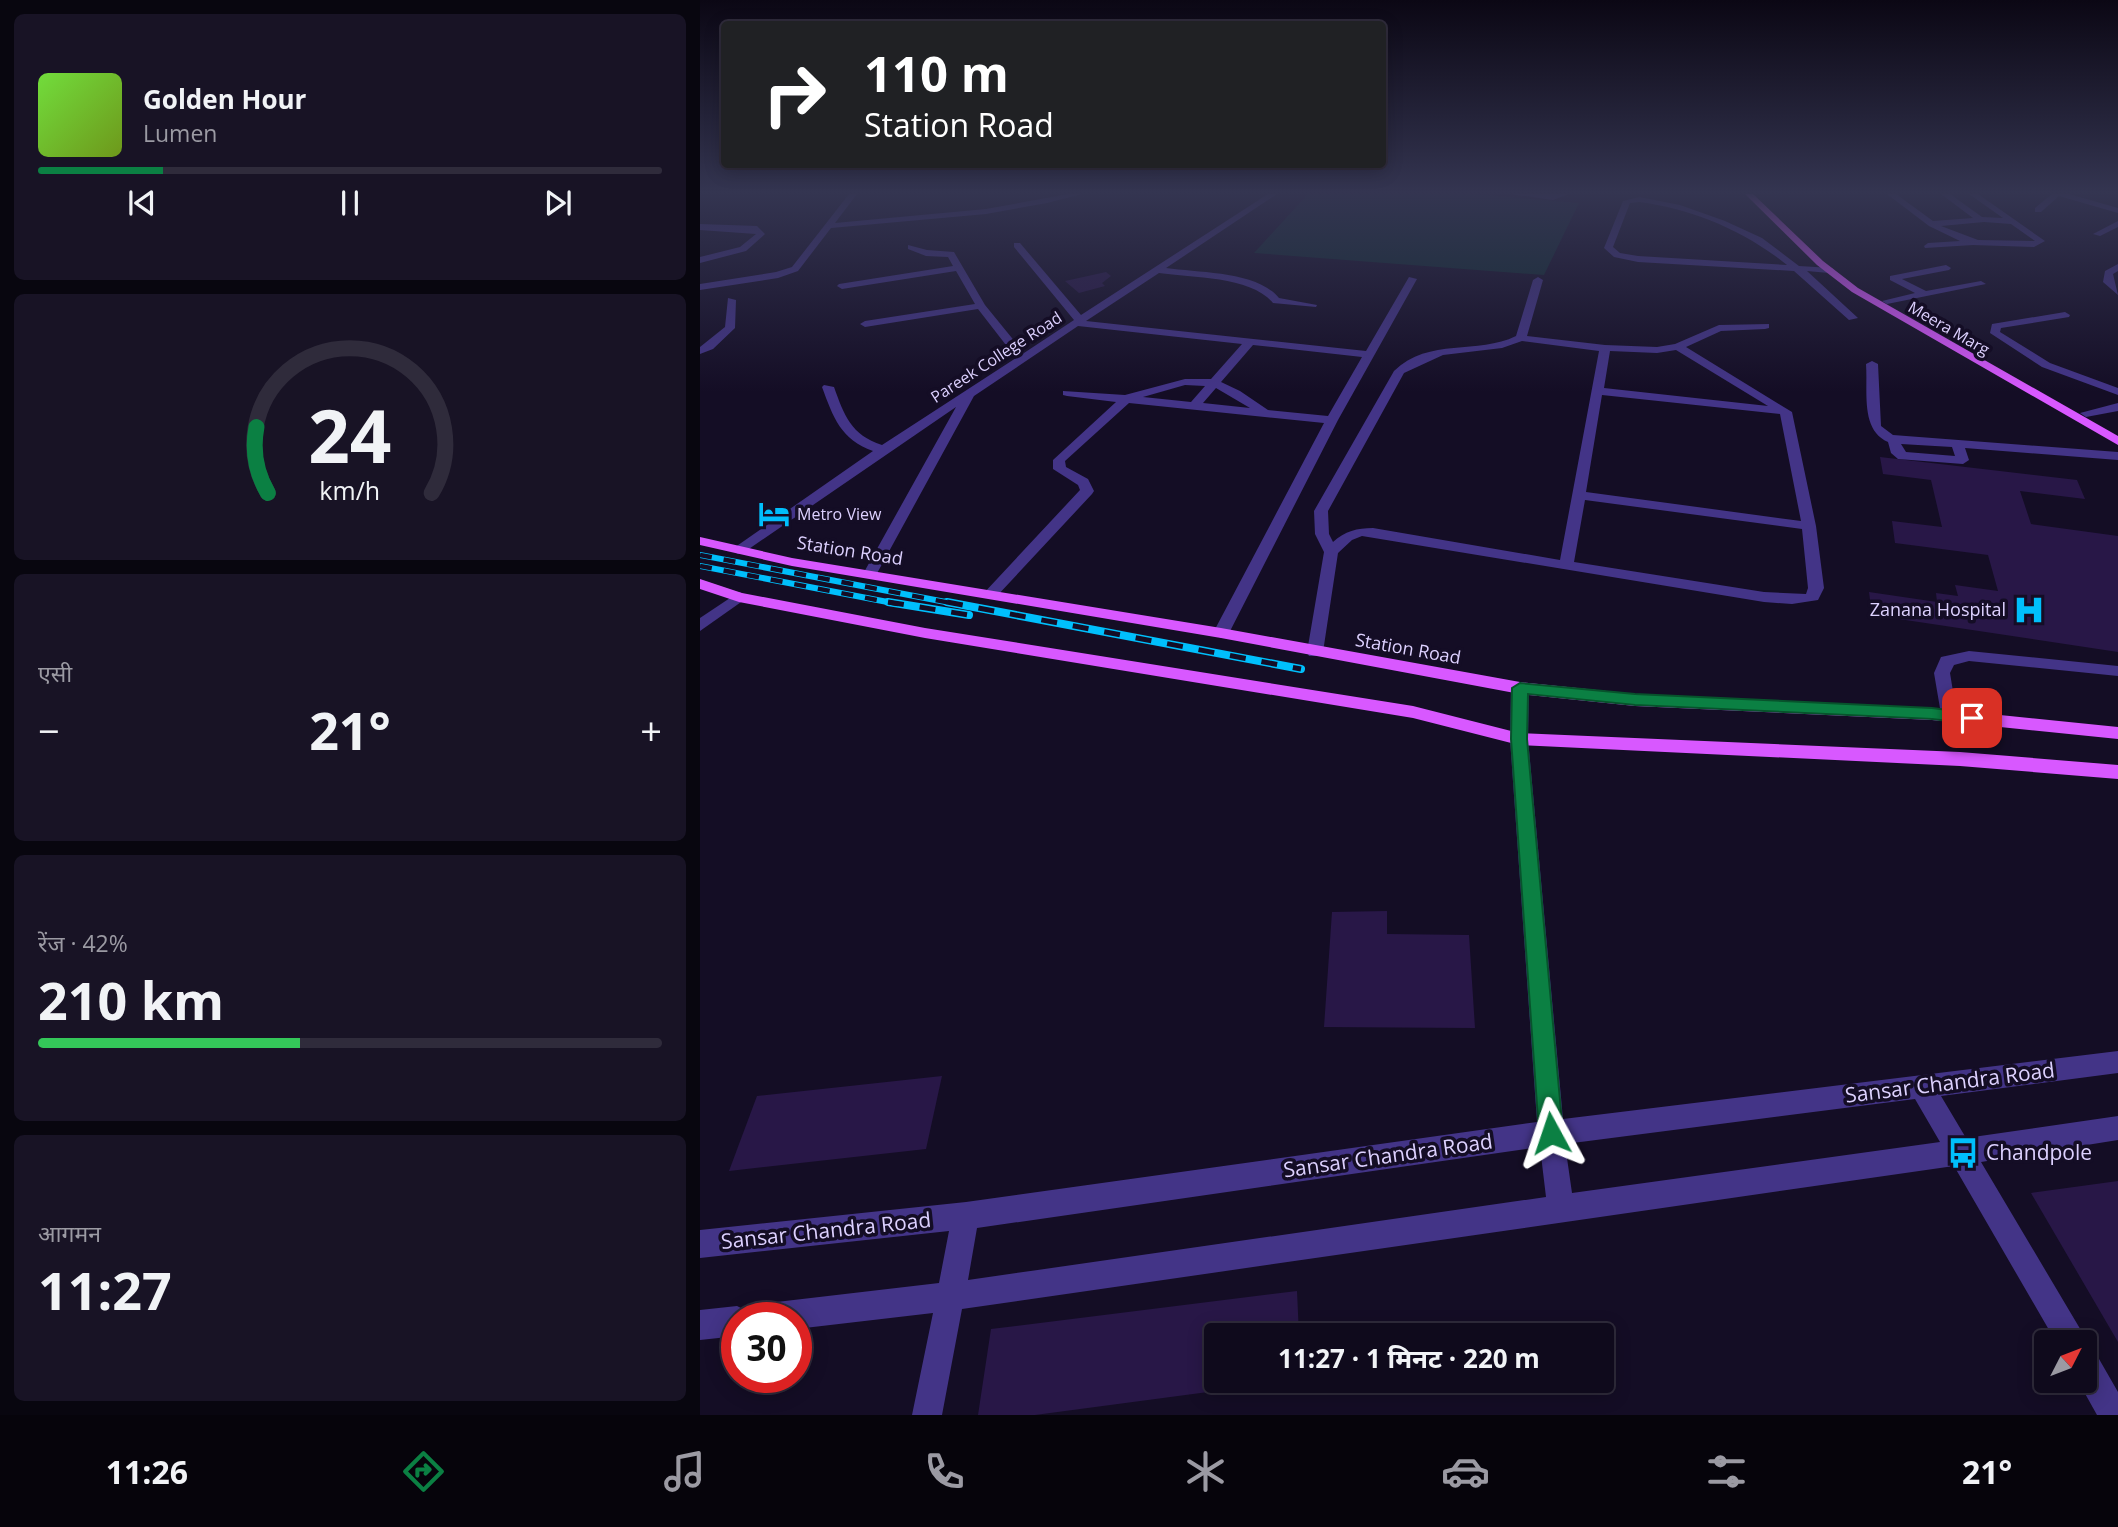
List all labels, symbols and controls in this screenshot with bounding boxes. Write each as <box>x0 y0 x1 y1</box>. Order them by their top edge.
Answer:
text: 110 m <box>864 40 1009 106</box>
icon: right <box>749 49 840 140</box>
text: Golden Hour <box>143 81 306 117</box>
text: Station Road <box>864 103 1054 146</box>
text: Lumen <box>143 117 217 149</box>
icon: previous <box>123 184 161 222</box>
icon: pause <box>331 184 369 222</box>
icon: next <box>539 184 577 222</box>
street label: Meera Marg <box>1904 296 1994 360</box>
street label: Pareek College Road <box>926 306 1066 408</box>
text: 24 <box>308 386 392 485</box>
text: km/h <box>320 473 380 507</box>
hotel icon: Metro View <box>757 497 791 531</box>
place label: Metro View <box>797 503 882 525</box>
street label: Station Road <box>796 530 905 570</box>
hospital icon: Zanana Hospital <box>2012 593 2046 627</box>
place label: Zanana Hospital <box>1870 597 2006 621</box>
street label: Station Road <box>1354 627 1463 669</box>
text: एसी <box>38 657 72 689</box>
pin <box>1942 688 2002 748</box>
text: 21° <box>309 694 391 765</box>
icon: arrive <box>1953 699 1991 737</box>
text: − <box>38 704 60 756</box>
text: + <box>640 704 662 756</box>
text: रेंज · 42% <box>38 927 128 959</box>
text: 210 km <box>38 964 224 1035</box>
street label: Sansar Chandra Road <box>1843 1055 2056 1109</box>
position arrow <box>1514 1096 1588 1170</box>
street label: Sansar Chandra Road <box>1281 1126 1494 1184</box>
bus stop icon: Chandpole <box>1946 1136 1980 1170</box>
place label: Chandpole <box>1986 1138 2092 1166</box>
street label: Sansar Chandra Road <box>719 1205 932 1255</box>
text: आगमन <box>38 1217 101 1249</box>
text: 11:27 <box>38 1254 172 1325</box>
speed limit sign: 30 <box>721 1302 812 1393</box>
north arrow <box>2034 1330 2096 1393</box>
map controls <box>2034 1330 2097 1393</box>
text: 11:27 · 1 मिनट · 220 m <box>1278 1340 1540 1376</box>
icon: directions <box>399 1447 448 1496</box>
icon: music <box>660 1447 709 1496</box>
icon: phone <box>920 1447 969 1496</box>
icon: climate <box>1181 1447 1230 1496</box>
icon: car <box>1441 1447 1490 1496</box>
icon: filters <box>1702 1447 1751 1496</box>
text: 11:26 <box>106 1450 188 1493</box>
text: 21° <box>1962 1450 2012 1493</box>

